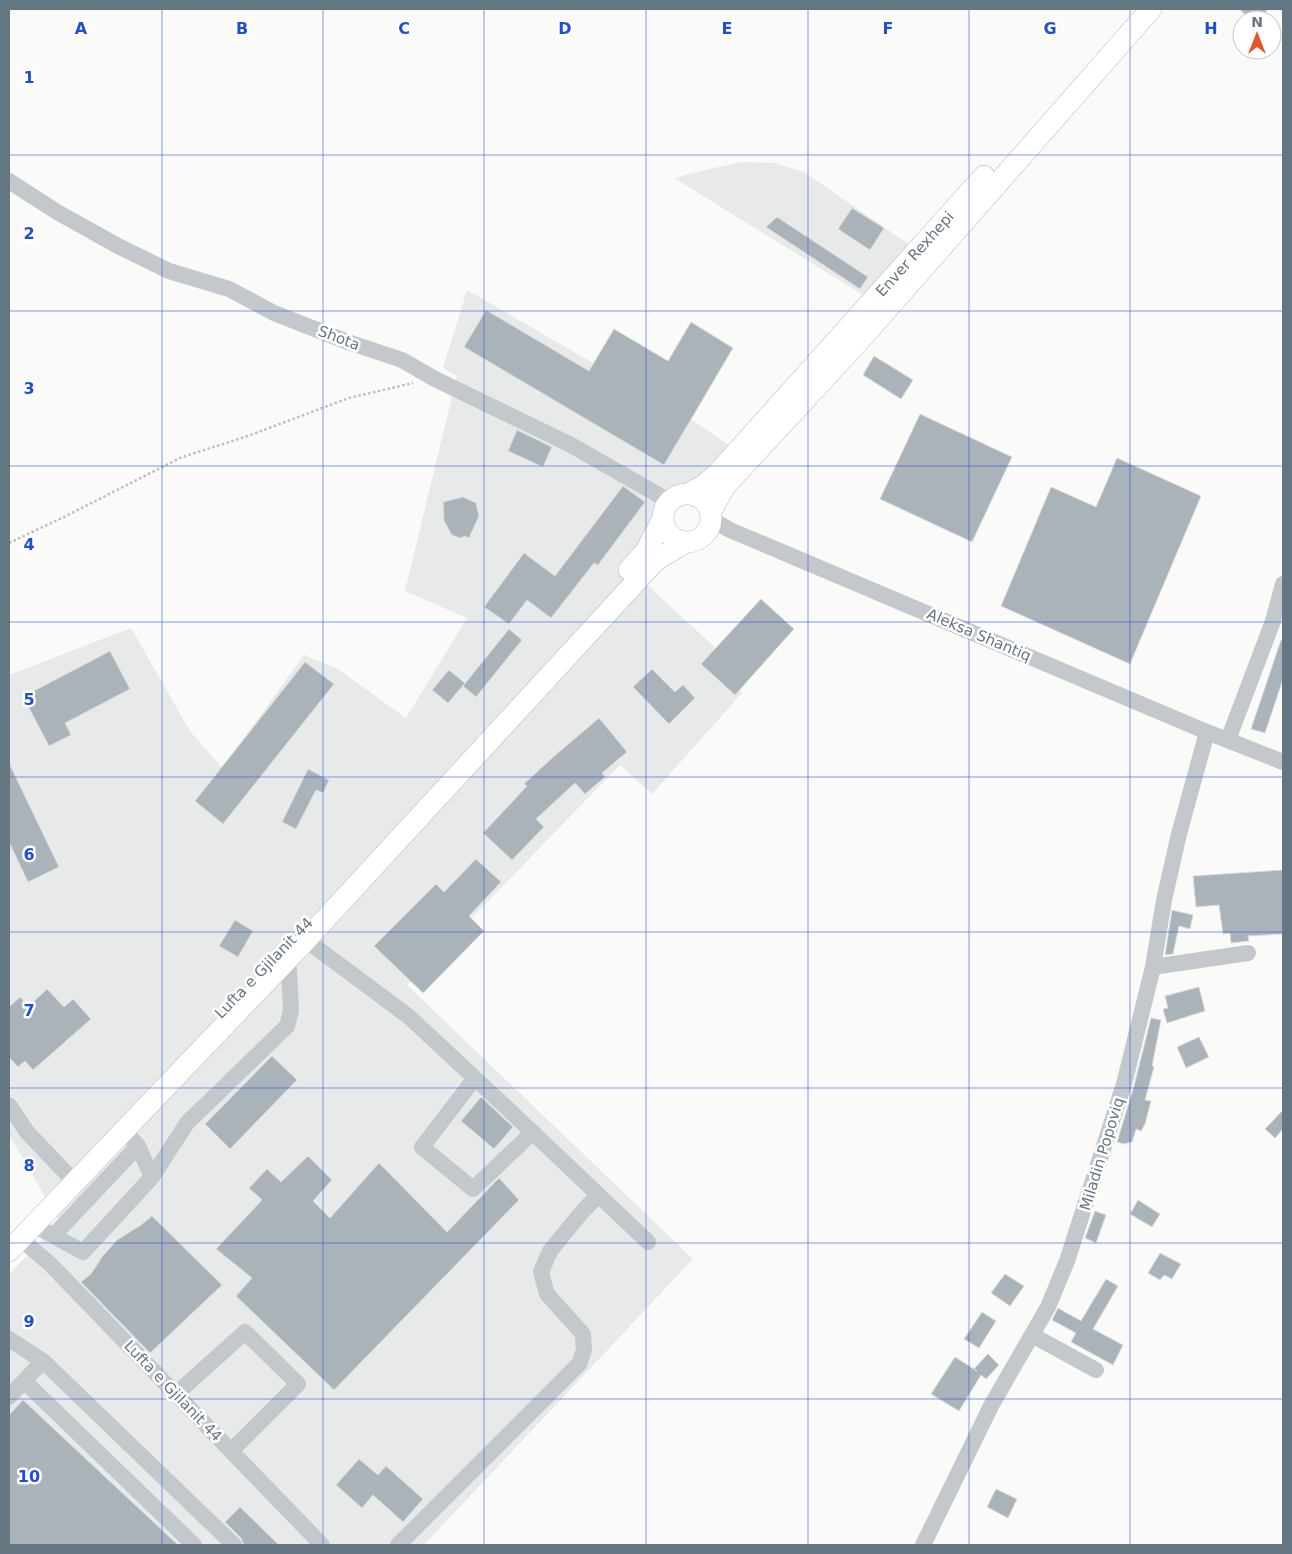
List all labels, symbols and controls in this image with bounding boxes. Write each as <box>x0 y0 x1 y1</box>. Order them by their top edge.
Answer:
north arrow <box>1232 10 1282 60</box>
text: N <box>1251 14 1263 30</box>
text: A <box>75 19 88 38</box>
text: B <box>236 19 248 38</box>
text: C <box>398 19 410 38</box>
text: D <box>558 19 572 38</box>
text: E <box>722 19 732 38</box>
text: F <box>883 19 893 38</box>
text: G <box>1043 19 1057 38</box>
text: H <box>1204 19 1218 38</box>
text: 1 <box>23 68 35 87</box>
street label: Enver Rexhepi <box>872 208 958 300</box>
text: 2 <box>23 224 35 243</box>
street label: Shota <box>316 322 362 354</box>
text: 3 <box>23 379 35 398</box>
text: 4 <box>23 535 35 554</box>
street label: Aleksa Shantiq <box>924 605 1034 665</box>
text: 5 <box>23 690 35 709</box>
text: 6 <box>23 845 35 864</box>
street label: Lufta e Gjilanit 44 <box>211 914 317 1022</box>
text: 7 <box>23 1001 35 1020</box>
street label: Miladin Popoviq <box>1076 1095 1128 1213</box>
text: 8 <box>23 1156 35 1175</box>
text: 9 <box>23 1312 35 1331</box>
street label: Lufta e Gjilanit 44 <box>120 1337 226 1445</box>
text: 10 <box>18 1467 40 1486</box>

